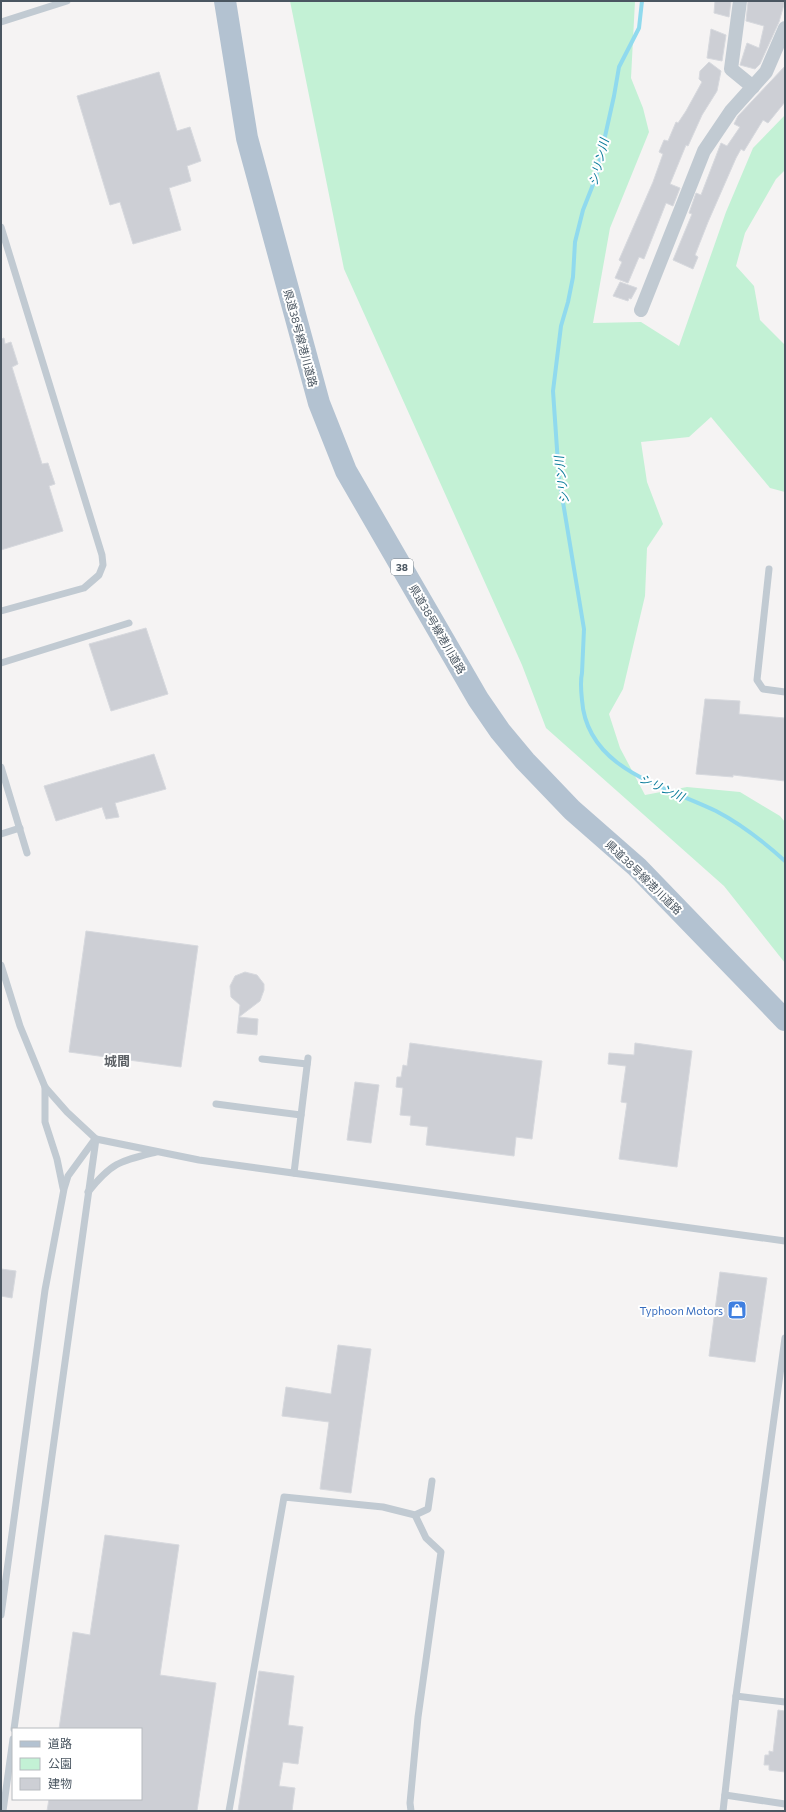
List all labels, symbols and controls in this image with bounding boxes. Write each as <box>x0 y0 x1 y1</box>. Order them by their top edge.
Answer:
water label: シリン川 <box>585 135 611 187</box>
street label: 県道38号線港川道路 <box>282 288 320 388</box>
water label: シリン川 <box>551 453 571 505</box>
road number: 38 <box>391 559 413 575</box>
street label: 県道38号線港川道路 <box>407 582 469 676</box>
water label: シリン川 <box>637 771 689 804</box>
street label: 県道38号線港川道路 <box>603 837 685 917</box>
district label: 城間 <box>104 1053 130 1069</box>
shop icon: Typhoon Motors <box>726 1299 748 1321</box>
place label: Typhoon Motors <box>639 1304 723 1317</box>
legend <box>12 1728 142 1800</box>
text: 道路 <box>48 1736 72 1750</box>
text: 公園 <box>48 1756 72 1770</box>
text: 建物 <box>48 1776 72 1790</box>

